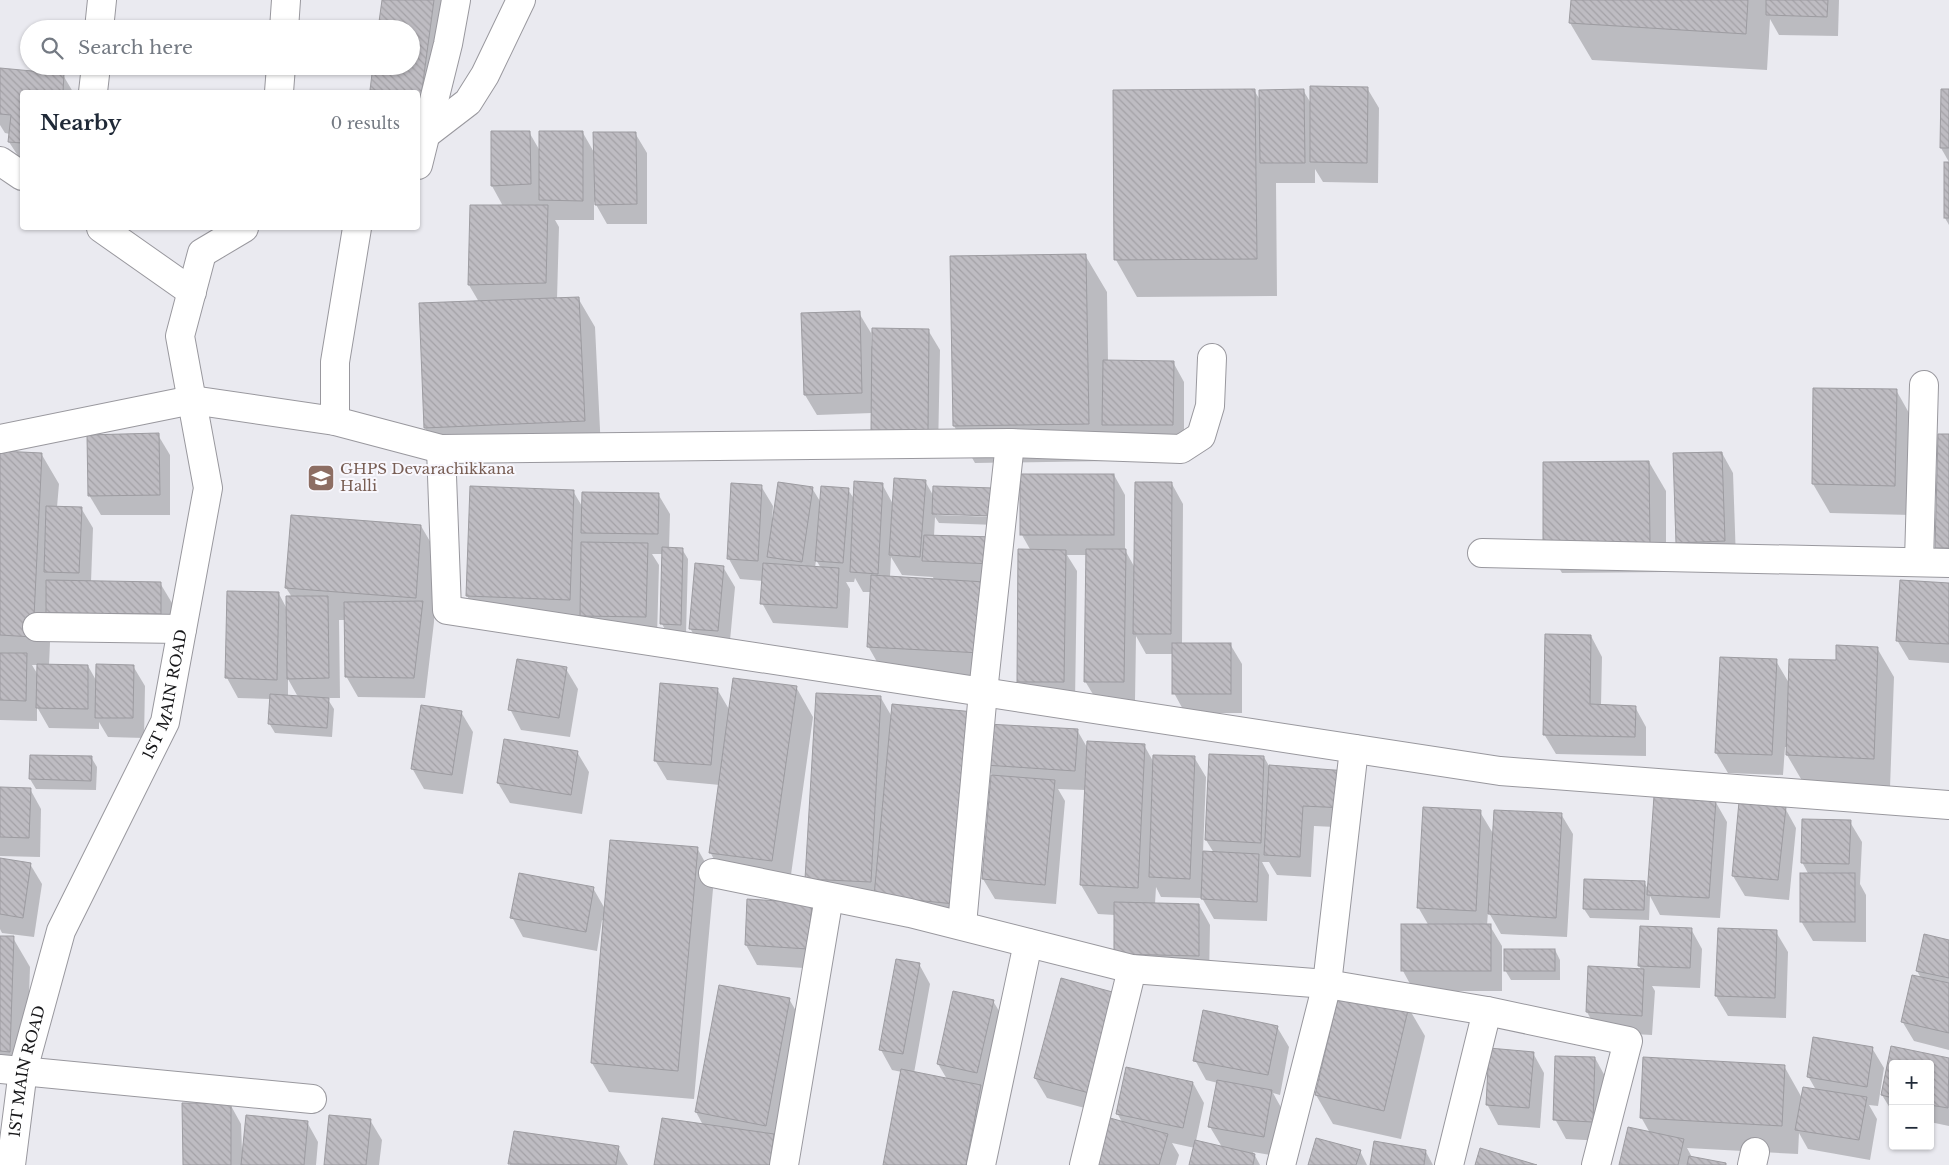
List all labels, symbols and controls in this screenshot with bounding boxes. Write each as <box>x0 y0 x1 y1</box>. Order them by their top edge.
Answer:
search box <box>20 20 420 75</box>
icon: search <box>38 34 66 62</box>
text: Search here <box>78 36 193 59</box>
text: Nearby <box>40 110 121 136</box>
text: 0 results <box>331 113 400 133</box>
place label: GHPS Devarachikkana Halli <box>340 459 515 495</box>
school or university icon: GHPS Devarachikkana Halli <box>306 463 336 493</box>
street label: 1ST MAIN ROAD <box>138 628 191 762</box>
street label: 1ST MAIN ROAD <box>5 1003 49 1139</box>
map controls <box>1889 1060 1934 1150</box>
button: + <box>1889 1060 1934 1105</box>
button: − <box>1889 1105 1934 1150</box>

